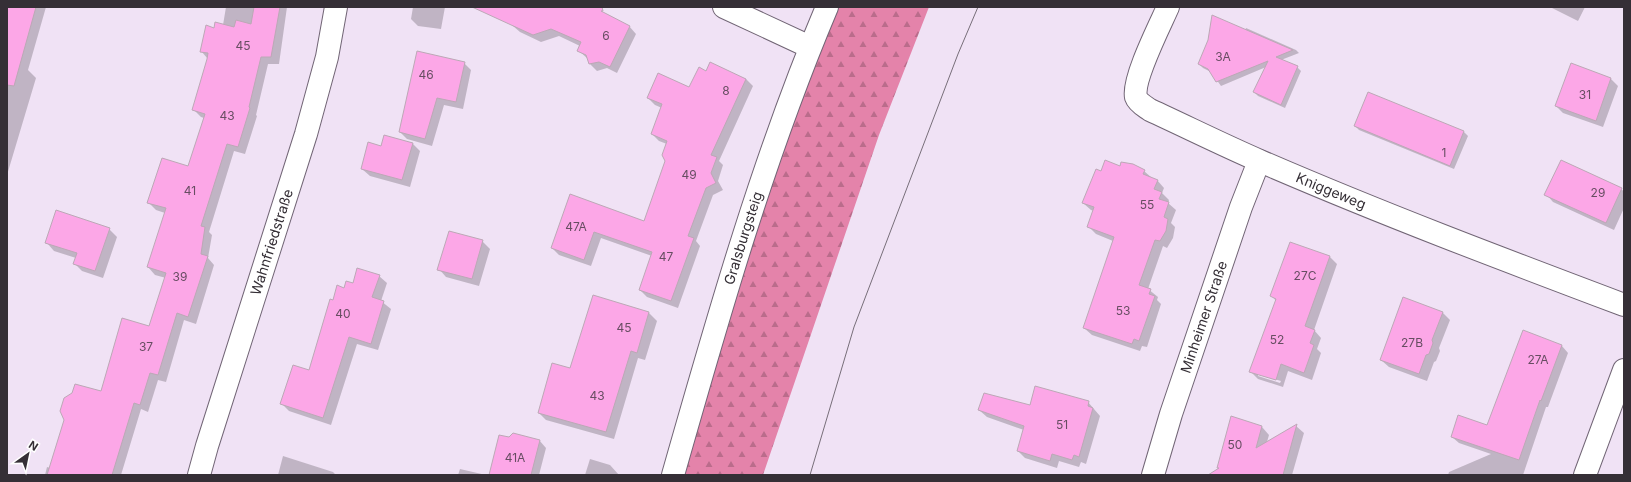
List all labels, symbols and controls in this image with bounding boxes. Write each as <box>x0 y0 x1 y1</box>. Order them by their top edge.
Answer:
house number: 6 <box>602 28 610 43</box>
house number: 45 <box>235 38 251 53</box>
house number: 3A <box>1215 49 1231 64</box>
house number: 46 <box>418 67 434 82</box>
house number: 8 <box>722 83 730 98</box>
house number: 31 <box>1579 87 1591 102</box>
house number: 43 <box>219 108 235 123</box>
house number: 1 <box>1442 145 1446 160</box>
house number: 49 <box>681 167 697 182</box>
street label: Kniggeweg <box>1294 168 1369 212</box>
house number: 41 <box>184 183 196 198</box>
house number: 29 <box>1591 185 1605 200</box>
street label: Wahnfriedstraße <box>246 187 296 297</box>
street label: Gralsburgsteig <box>720 189 766 287</box>
house number: 55 <box>1140 197 1154 212</box>
house number: 47A <box>565 219 587 234</box>
house number: 47 <box>659 249 673 264</box>
street label: Minheimer Straße <box>1176 259 1230 375</box>
house number: 27C <box>1294 268 1317 283</box>
house number: 39 <box>173 269 187 284</box>
house number: 53 <box>1116 303 1130 318</box>
house number: 40 <box>335 306 351 321</box>
house number: 45 <box>616 320 632 335</box>
house number: 52 <box>1270 332 1284 347</box>
house number: 27B <box>1401 335 1423 350</box>
house number: 37 <box>139 339 153 354</box>
house number: 27A <box>1527 352 1549 367</box>
house number: 43 <box>589 388 605 403</box>
house number: 51 <box>1056 417 1068 432</box>
north arrow <box>8 434 48 474</box>
text: N <box>26 437 41 454</box>
house number: 50 <box>1228 437 1242 452</box>
house number: 41A <box>505 450 525 465</box>

